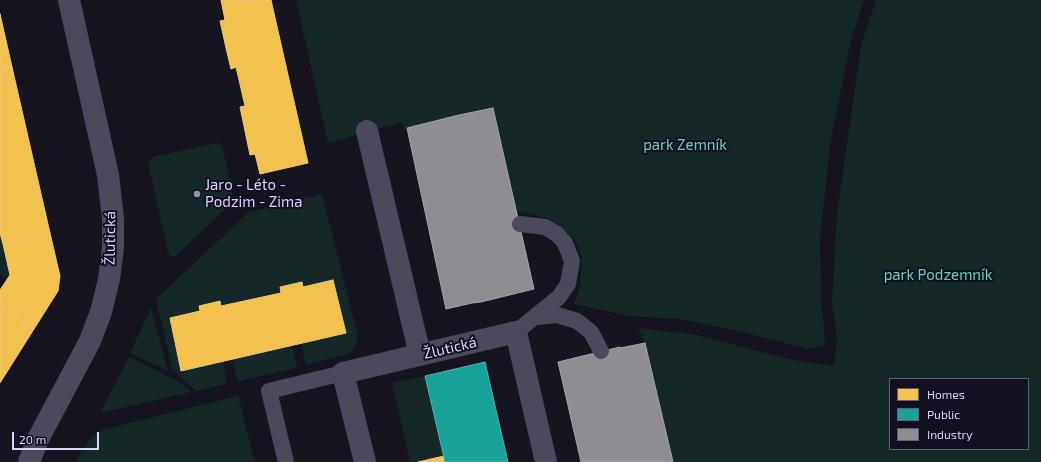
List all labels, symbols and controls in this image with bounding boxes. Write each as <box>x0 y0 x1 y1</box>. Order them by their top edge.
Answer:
park label: park Zemník <box>643 136 727 154</box>
place label: Jaro - Léto - Podzim - Zima <box>205 176 302 211</box>
marker: Jaro - Léto - Podzim - Zima <box>192 189 202 199</box>
street label: Žlutická <box>101 211 119 265</box>
park label: park Podzemník <box>884 266 992 284</box>
street label: Žlutická <box>422 333 478 363</box>
legend <box>889 378 1029 450</box>
text: Homes <box>927 387 965 401</box>
text: Public <box>927 407 960 421</box>
scale bar <box>14 424 101 450</box>
text: Industry <box>927 427 973 441</box>
text: 20 m <box>19 432 46 446</box>

